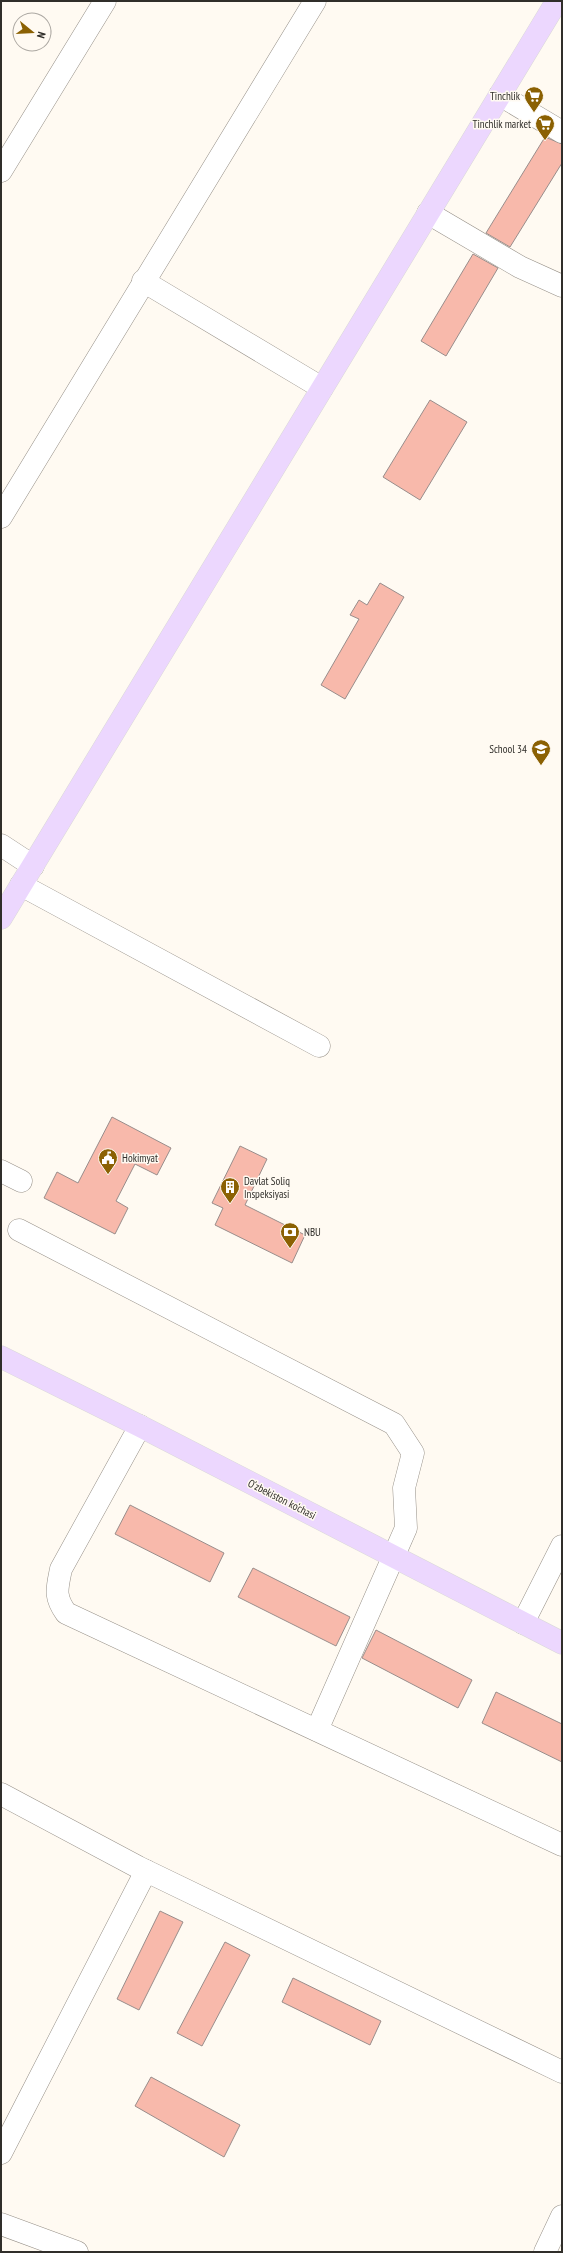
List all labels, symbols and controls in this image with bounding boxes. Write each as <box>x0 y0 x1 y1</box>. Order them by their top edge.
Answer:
north arrow <box>12 12 52 52</box>
text: N <box>34 30 49 40</box>
supermarket icon: Tinchlik <box>523 85 545 113</box>
place label: Tinchlik <box>490 89 521 103</box>
supermarket icon: Tinchlik market <box>534 113 556 141</box>
place label: Tinchlik market <box>473 117 531 131</box>
school or university icon: School 34 <box>530 738 552 766</box>
place label: School 34 <box>489 742 527 756</box>
public building icon: Hokimyat <box>97 1147 119 1175</box>
place label: Hokimyat <box>122 1151 158 1165</box>
place label: Davlat Soliq Inspeksiyasi <box>244 1174 290 1201</box>
building icon: Davlat Soliq Inspeksiyasi <box>219 1176 241 1204</box>
bank icon: NBU <box>279 1221 301 1249</box>
place label: NBU <box>304 1225 321 1239</box>
street label: O‘zbekiston ko‘chasi <box>246 1476 318 1522</box>

